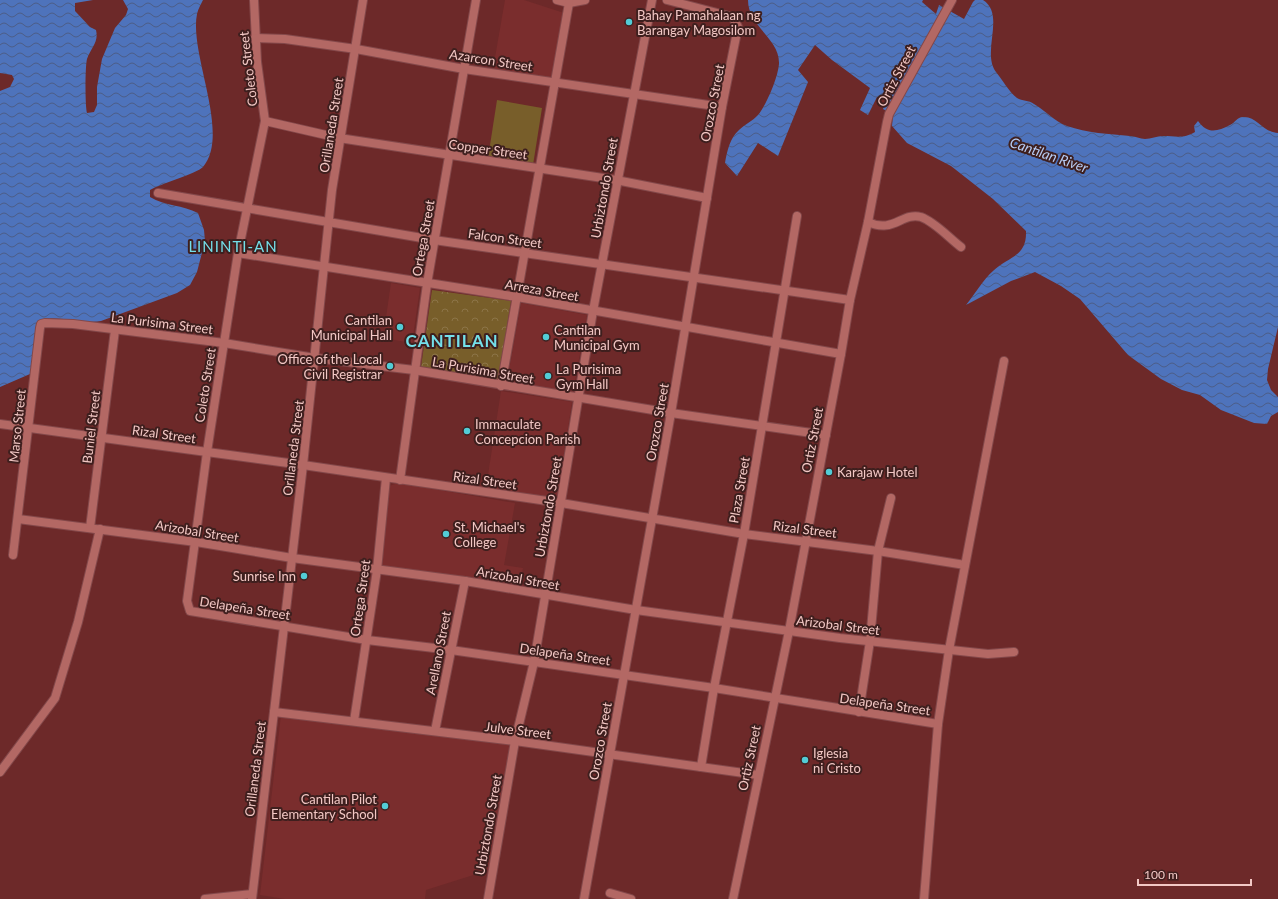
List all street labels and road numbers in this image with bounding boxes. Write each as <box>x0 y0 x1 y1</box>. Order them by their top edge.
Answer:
street label: Coleto Street <box>235 30 261 107</box>
street label: Ortiz Street <box>873 43 919 109</box>
street label: Azarcon Street <box>448 46 534 75</box>
street label: Orozco Street <box>697 62 727 143</box>
street label: Orillaneda Street <box>316 76 346 174</box>
street label: Copper Street <box>448 136 529 162</box>
street label: Urbiztondo Street <box>587 136 621 240</box>
street label: Ortega Street <box>408 198 438 277</box>
street label: Falcon Street <box>467 225 543 251</box>
street label: Arreza Street <box>504 276 581 304</box>
street label: La Purisima Street <box>110 309 214 337</box>
street label: Coleto Street <box>191 346 219 423</box>
street label: La Purisima Street <box>431 353 535 387</box>
street label: Orozco Street <box>642 382 672 462</box>
street label: Marso Street <box>5 388 29 463</box>
street label: Buniel Street <box>79 389 103 464</box>
street label: Orillaneda Street <box>279 399 307 497</box>
street label: Ortiz Street <box>798 406 826 474</box>
street label: Rizal Street <box>131 422 197 446</box>
street label: Urbiztondo Street <box>531 455 565 559</box>
street label: Plaza Street <box>725 455 753 524</box>
street label: Rizal Street <box>452 468 518 492</box>
street label: Arizobal Street <box>154 517 240 546</box>
street label: Rizal Street <box>772 517 838 541</box>
street label: Ortega Street <box>347 558 373 637</box>
street label: Arizobal Street <box>475 563 561 593</box>
street label: Delapeña Street <box>199 593 292 623</box>
street label: Arellano Street <box>422 609 454 696</box>
street label: Arizobal Street <box>795 612 881 638</box>
street label: Delapeña Street <box>519 640 612 668</box>
street label: Delapeña Street <box>839 690 932 718</box>
street label: Orozco Street <box>585 701 615 781</box>
street label: Julve Street <box>484 718 552 742</box>
street label: Orillaneda Street <box>241 720 269 818</box>
street label: Ortiz Street <box>734 724 764 792</box>
street label: Urbiztondo Street <box>471 773 505 877</box>

